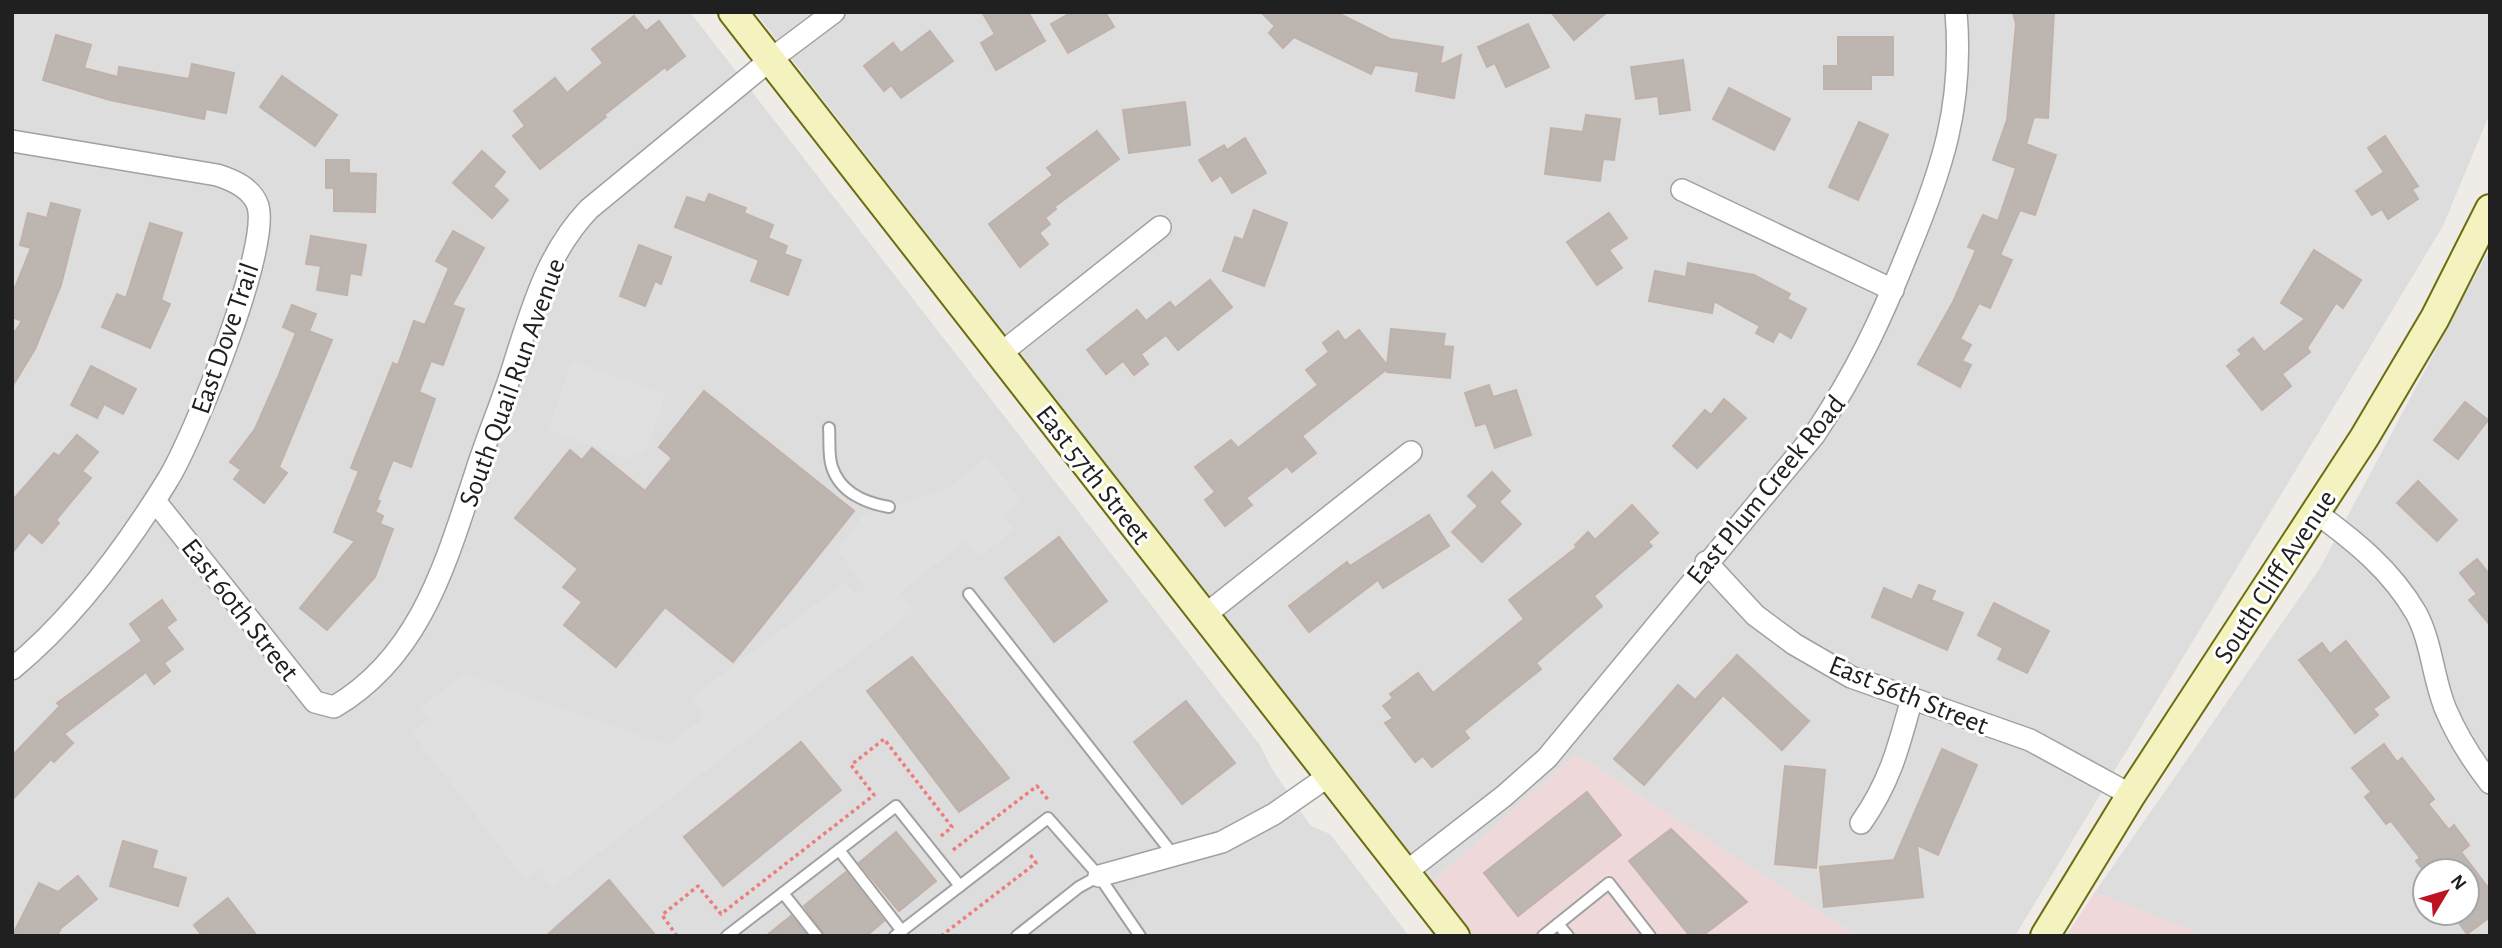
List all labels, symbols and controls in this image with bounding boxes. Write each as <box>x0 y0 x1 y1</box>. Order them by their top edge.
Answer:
street label: South Quail Run Avenue <box>455 255 571 511</box>
street label: East Dove Trail <box>187 260 265 418</box>
street label: East Plum Creek Road <box>1682 390 1851 590</box>
street label: East 57th Street <box>1030 401 1155 550</box>
street label: South Cliff Avenue <box>2209 485 2342 669</box>
street label: East 60th Street <box>176 534 303 687</box>
street label: East 56th Street <box>1825 651 1992 740</box>
north arrow <box>2411 857 2481 927</box>
text: N <box>2447 871 2470 894</box>

